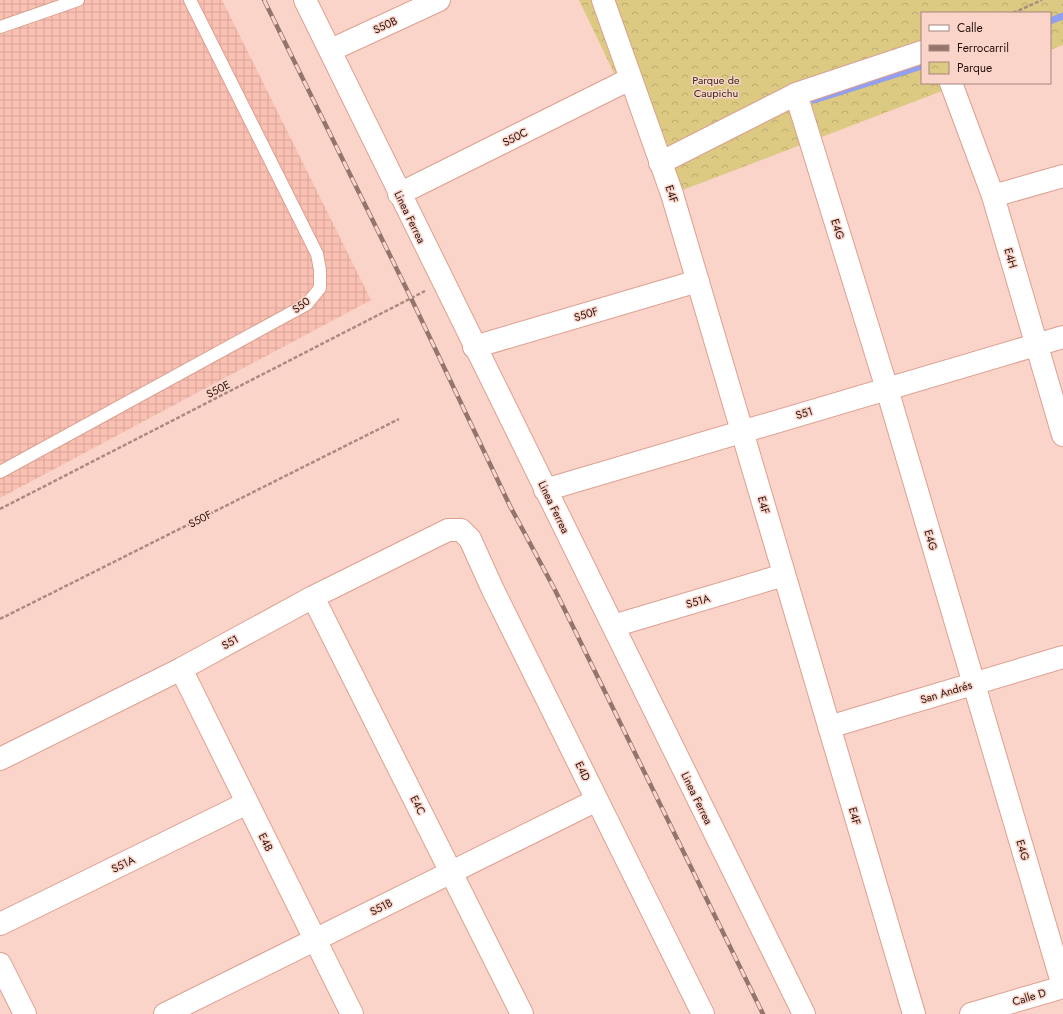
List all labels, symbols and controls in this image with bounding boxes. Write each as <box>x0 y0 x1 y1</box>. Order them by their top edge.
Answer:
street label: S50B <box>370 12 400 38</box>
legend <box>921 12 1051 84</box>
text: Calle <box>957 19 983 37</box>
text: Ferrocarril <box>957 39 1009 57</box>
text: Parque <box>957 59 992 77</box>
park label: Parque de Caupichu <box>692 72 740 101</box>
street label: S50C <box>500 124 530 150</box>
street label: E4F <box>662 183 682 205</box>
street label: Linea Ferrea <box>390 188 430 246</box>
street label: E4G <box>827 217 849 242</box>
street label: E4H <box>1001 246 1021 270</box>
street label: S50 <box>289 293 314 317</box>
street label: S50F <box>572 303 600 325</box>
street label: S50E <box>203 376 233 402</box>
street label: S51 <box>793 403 815 423</box>
street label: Linea Ferrea <box>534 478 574 536</box>
street label: E4F <box>754 494 774 516</box>
street label: S50F <box>186 506 214 532</box>
street label: E4G <box>920 528 942 553</box>
street label: S51A <box>684 590 713 612</box>
street label: S51 <box>219 631 241 653</box>
street label: San Andrés <box>918 676 974 707</box>
street label: E4D <box>571 759 595 784</box>
street label: Linea Ferrea <box>677 769 717 827</box>
street label: E4C <box>406 792 430 818</box>
street label: E4F <box>845 805 865 827</box>
street label: E4B <box>255 830 277 854</box>
street label: E4G <box>1012 838 1034 863</box>
street label: S51A <box>109 851 138 877</box>
street label: S51B <box>367 895 395 919</box>
street label: Calle D <box>1010 984 1048 1010</box>

